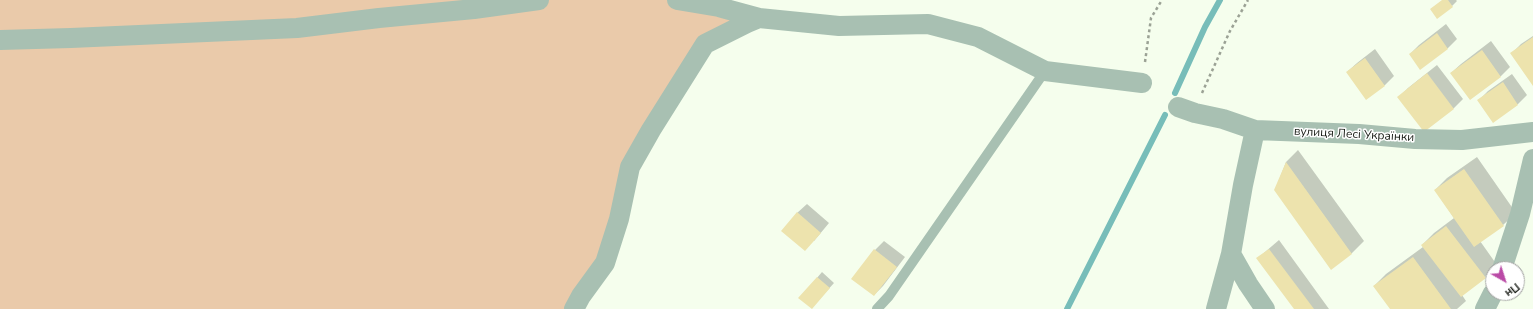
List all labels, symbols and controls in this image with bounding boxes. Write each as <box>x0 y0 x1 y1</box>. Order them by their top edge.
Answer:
street label: вулиця Лесі Українки <box>1293 125 1415 145</box>
north arrow <box>1485 261 1525 301</box>
text: Пн <box>1502 279 1523 301</box>

